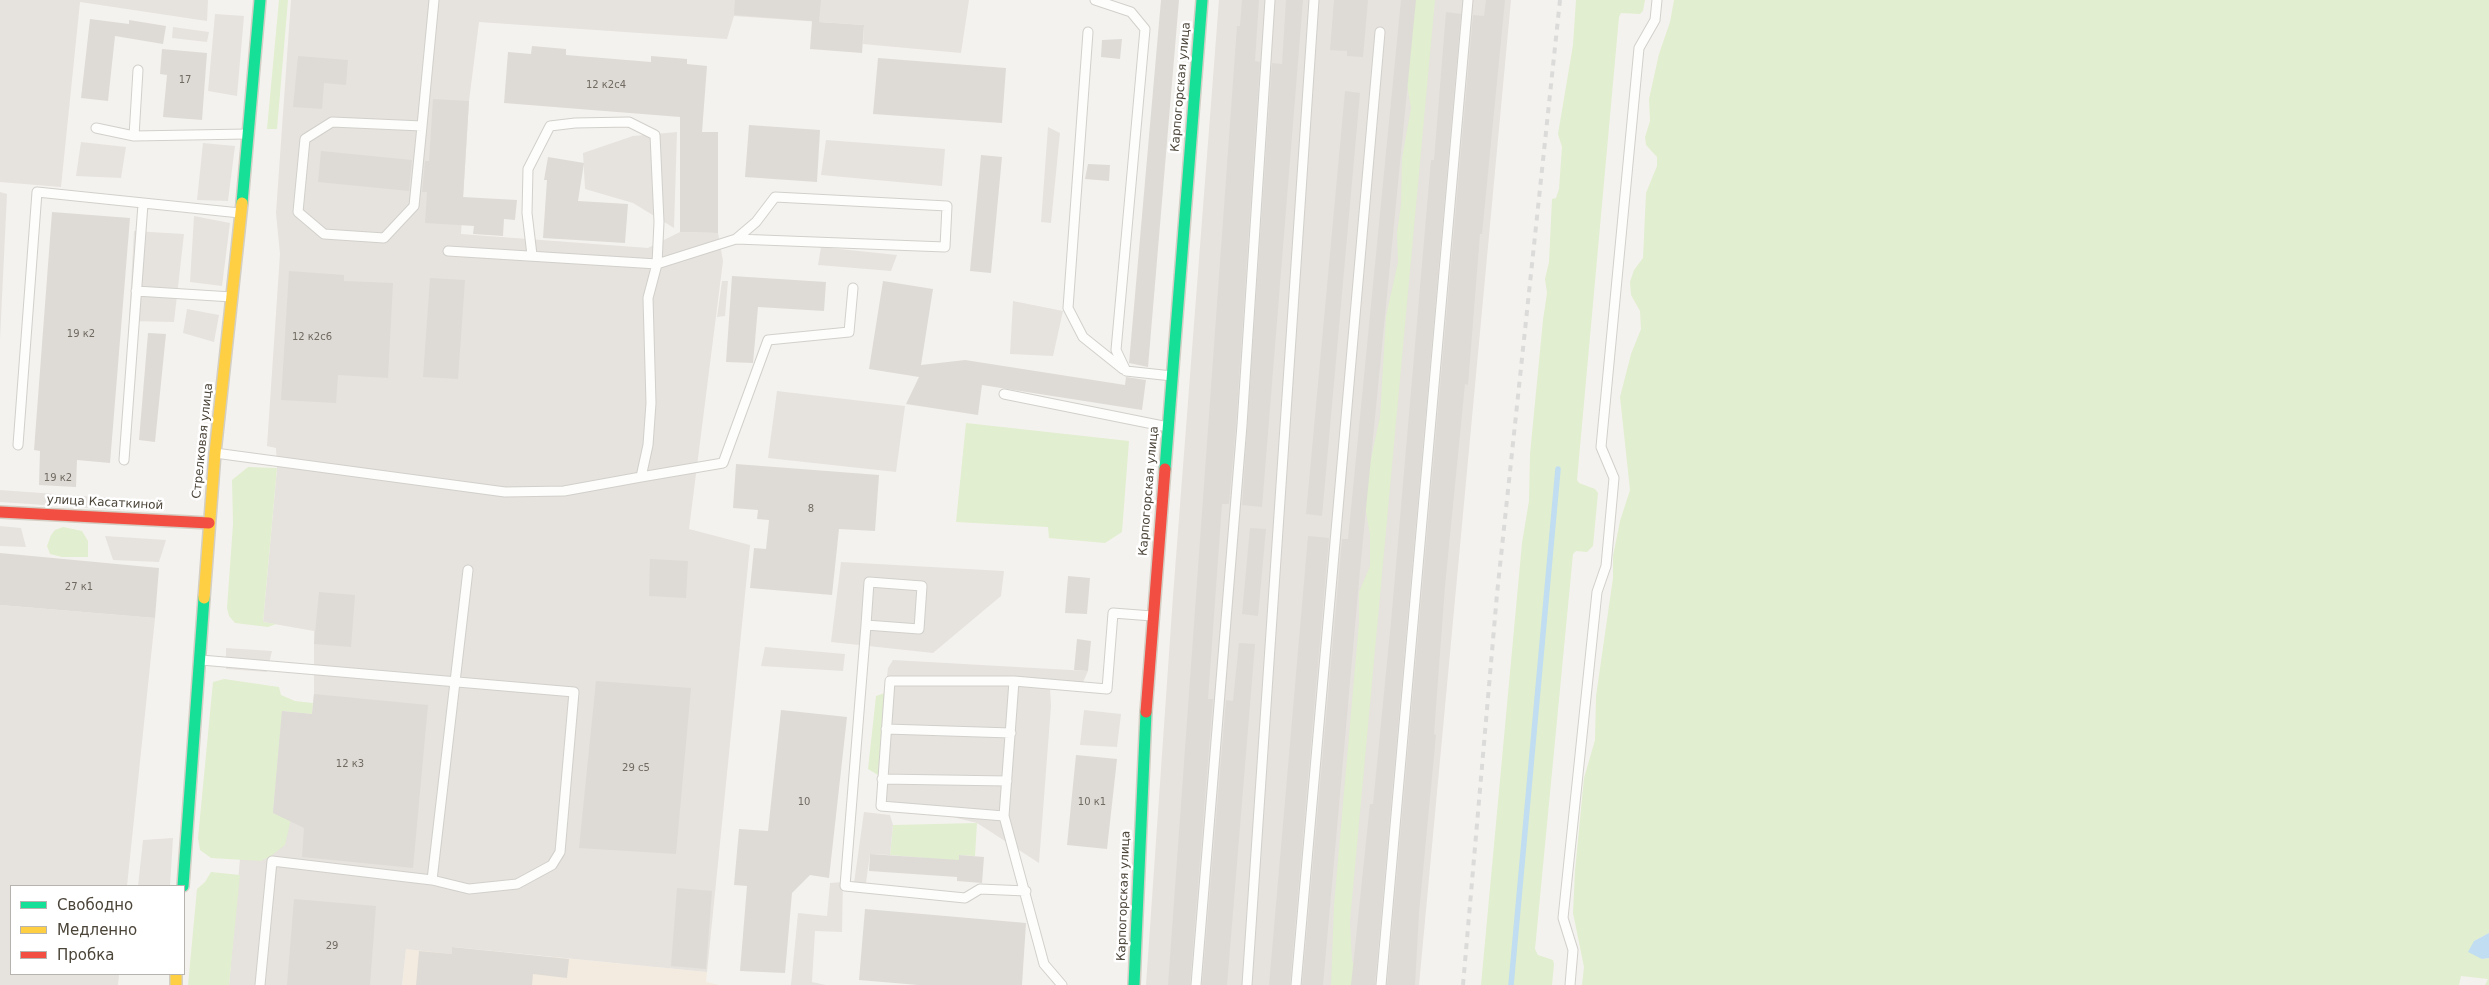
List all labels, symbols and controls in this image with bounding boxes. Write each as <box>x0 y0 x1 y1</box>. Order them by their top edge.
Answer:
street label: Карпогорская улица <box>1168 21 1194 153</box>
house number: 17 <box>179 74 191 86</box>
house number: 12 к2с4 <box>586 79 626 91</box>
house number: 19 к2 <box>67 328 95 340</box>
house number: 12 к2с6 <box>292 331 332 343</box>
street label: Стрелковая улица <box>190 382 216 500</box>
street label: Карпогорская улица <box>1136 425 1162 557</box>
house number: 19 к2 <box>44 472 72 484</box>
street label: улица Касаткиной <box>46 493 164 513</box>
house number: 8 <box>808 503 814 515</box>
house number: 27 к1 <box>65 581 93 593</box>
house number: 12 к3 <box>336 758 364 770</box>
house number: 29 с5 <box>622 762 650 774</box>
house number: 10 <box>798 796 810 808</box>
house number: 10 к1 <box>1078 796 1106 808</box>
street label: Карпогорская улица <box>1115 831 1133 961</box>
legend <box>10 885 185 975</box>
text: Свободно <box>57 896 133 914</box>
text: Медленно <box>57 921 137 939</box>
house number: 29 <box>326 940 338 952</box>
text: Пробка <box>57 946 114 964</box>

